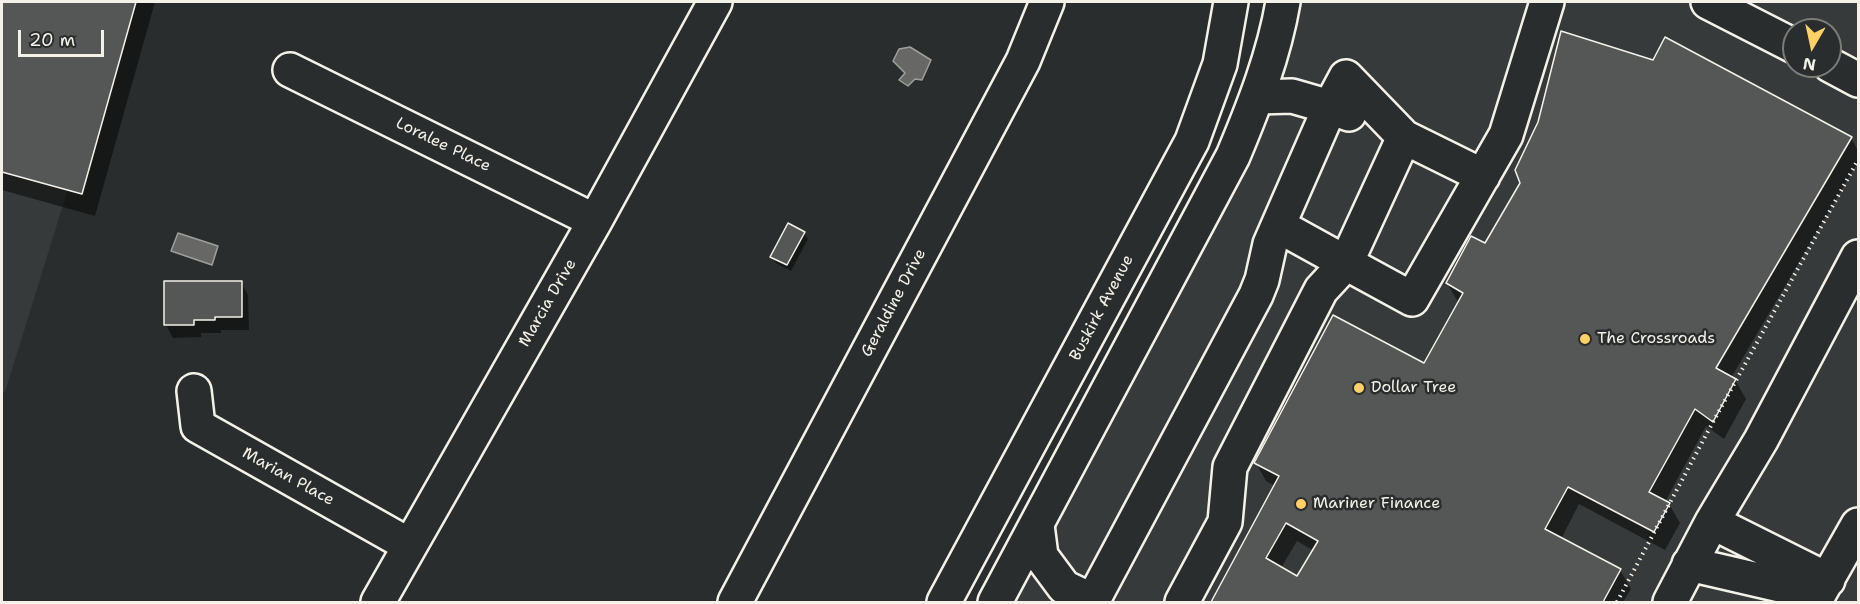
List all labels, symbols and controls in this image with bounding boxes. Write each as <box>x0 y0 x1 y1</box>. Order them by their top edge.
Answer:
scale bar <box>21 18 106 56</box>
north arrow <box>1782 18 1842 78</box>
text: 20 m <box>29 28 75 52</box>
text: N <box>1802 53 1817 76</box>
street label: Loralee Place <box>392 114 494 176</box>
street label: Geraldine Drive <box>857 246 931 360</box>
street label: Buskirk Avenue <box>1066 252 1138 364</box>
street label: Marcia Drive <box>515 256 581 350</box>
place label: The Crossroads <box>1597 329 1715 349</box>
marker: The Crossroads <box>1578 332 1592 346</box>
place label: Dollar Tree <box>1371 378 1456 398</box>
marker: Dollar Tree <box>1352 381 1366 395</box>
street label: Marian Place <box>239 444 337 510</box>
place label: Mariner Finance <box>1313 494 1440 514</box>
marker: Mariner Finance <box>1294 497 1308 511</box>

